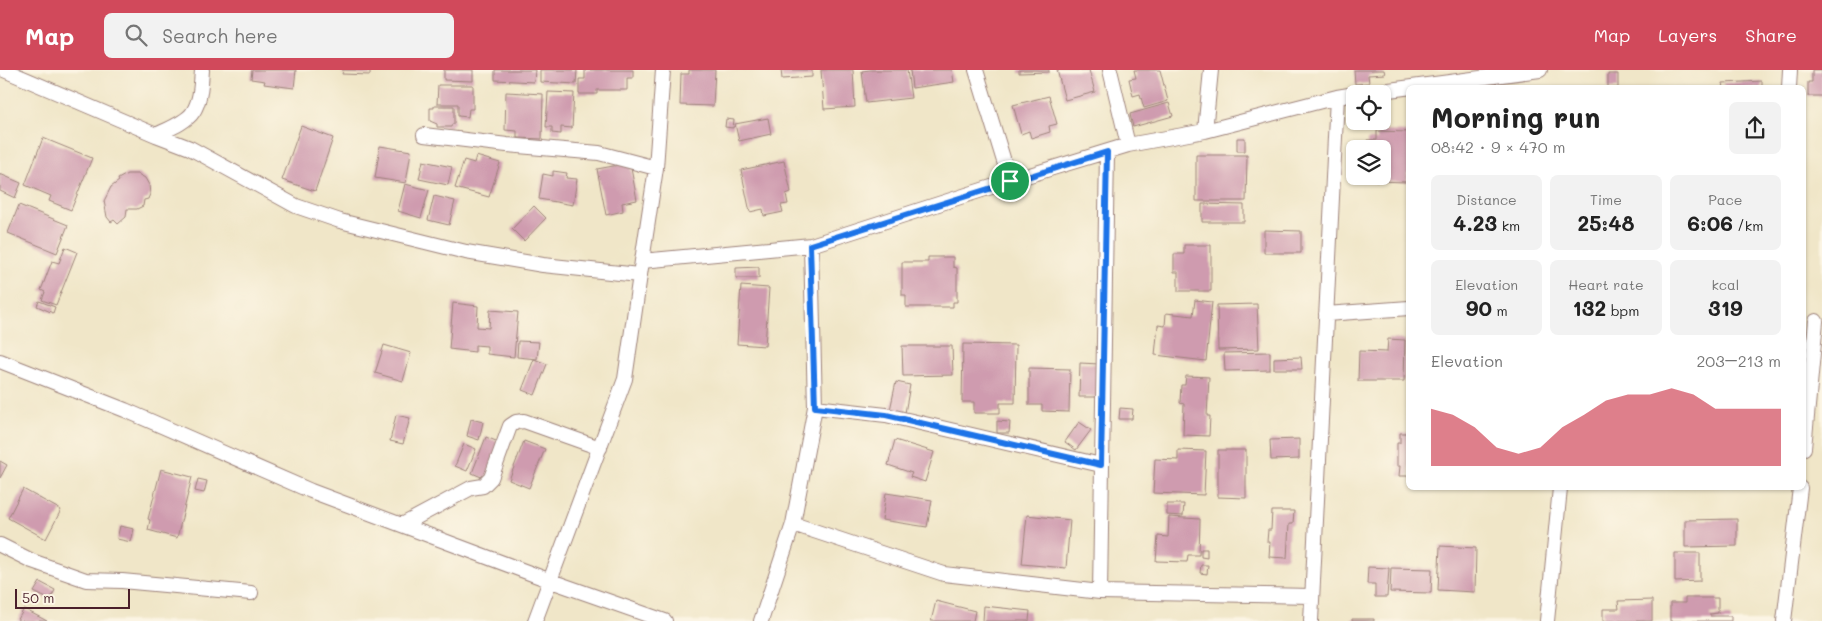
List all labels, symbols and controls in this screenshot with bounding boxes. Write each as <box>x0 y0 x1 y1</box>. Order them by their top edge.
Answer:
search box <box>104 13 454 58</box>
text: Map <box>25 20 74 51</box>
icon: search <box>122 21 150 49</box>
text: Search here <box>162 23 278 48</box>
text: Map <box>1594 23 1630 47</box>
text: Layers <box>1658 23 1717 47</box>
text: Share <box>1745 23 1797 47</box>
map controls <box>1346 85 1391 185</box>
button: locate <box>1346 85 1391 130</box>
text: Morning run <box>1431 99 1600 135</box>
button: share <box>1729 102 1781 154</box>
text: 08:42 · 9 × 470 m <box>1431 136 1565 157</box>
button: layers <box>1346 140 1391 185</box>
pin <box>989 160 1031 202</box>
icon: arrive <box>996 167 1024 195</box>
text: Distance <box>1457 190 1517 209</box>
text: Time <box>1590 190 1622 209</box>
text: Pace <box>1708 190 1742 209</box>
text: 4.23 <box>1453 209 1497 236</box>
text: 25:48 <box>1577 209 1634 236</box>
text: 6:06 <box>1687 209 1733 236</box>
text: km <box>1497 216 1520 235</box>
text: /km <box>1733 216 1763 235</box>
text: Elevation <box>1455 275 1518 294</box>
text: Heart rate <box>1568 275 1644 294</box>
text: kcal <box>1711 275 1739 294</box>
text: 90 <box>1466 294 1492 321</box>
text: 132 <box>1573 294 1606 321</box>
text: 319 <box>1708 294 1743 321</box>
text: m <box>1492 301 1508 320</box>
text: bpm <box>1606 301 1639 320</box>
text: Elevation <box>1431 350 1503 371</box>
text: 203–213 m <box>1696 350 1781 371</box>
scale bar <box>15 586 130 609</box>
text: 50 m <box>22 588 54 607</box>

